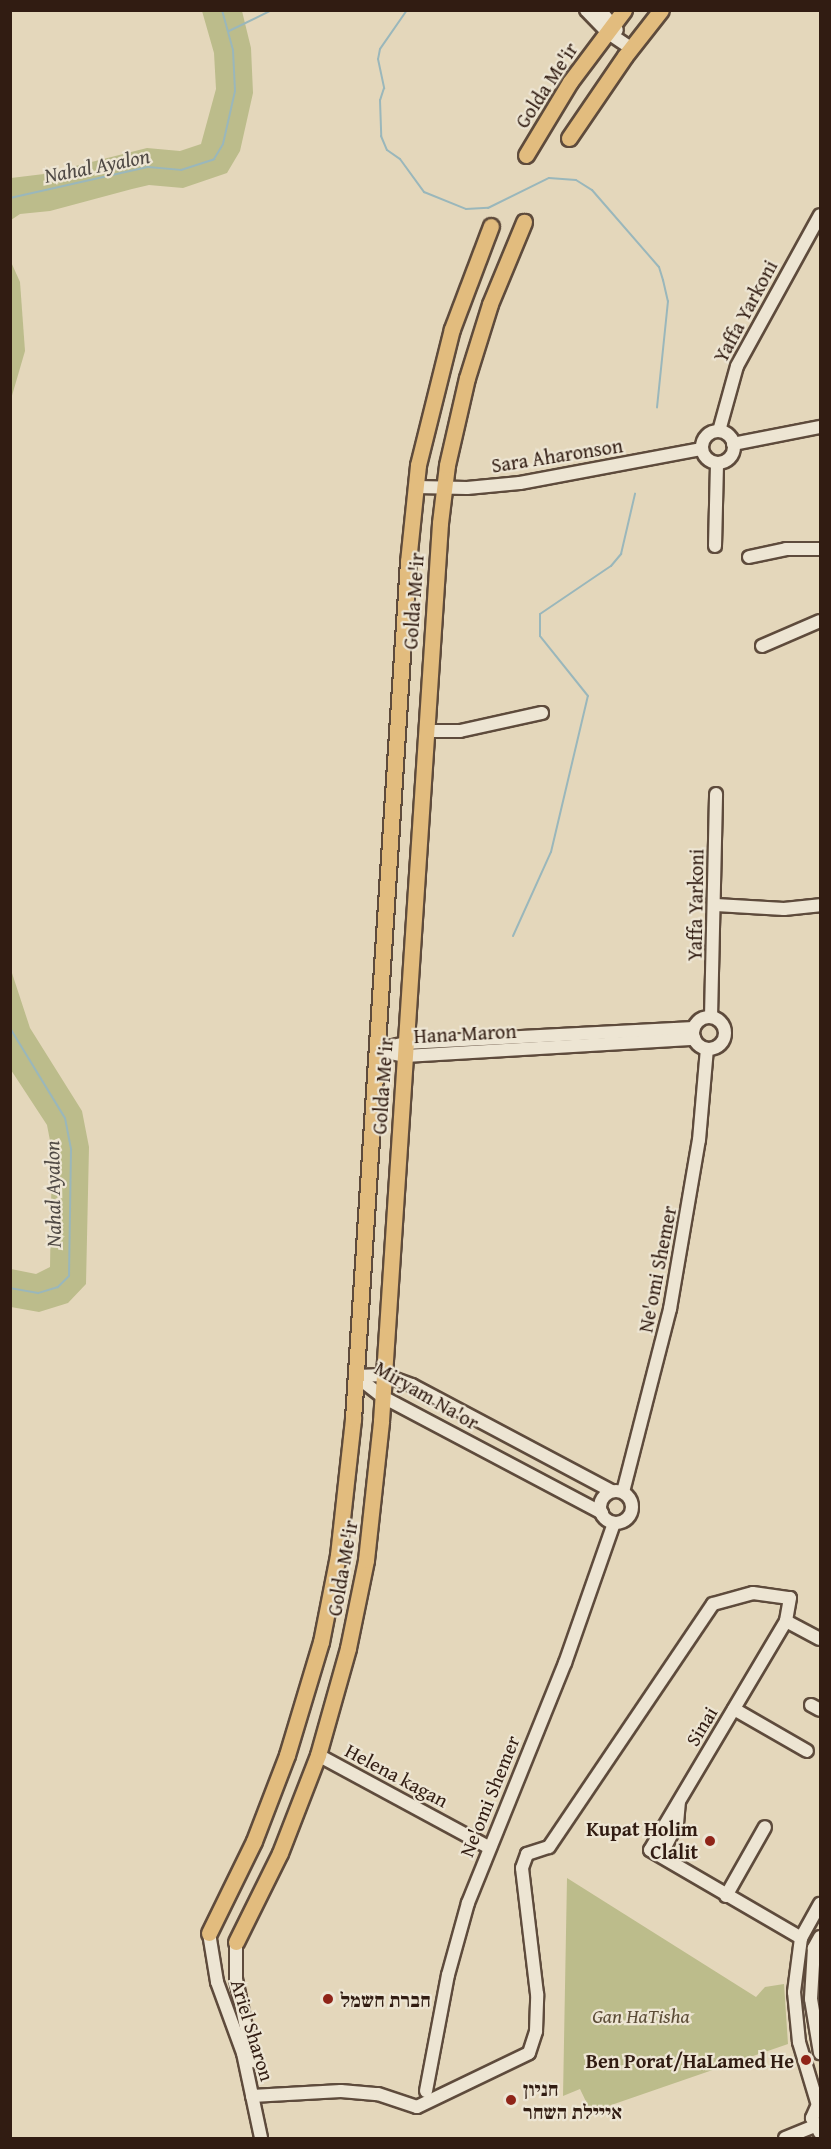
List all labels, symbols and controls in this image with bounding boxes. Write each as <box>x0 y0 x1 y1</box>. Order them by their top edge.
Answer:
street label: Golda Me'ir <box>510 38 582 132</box>
water label: Nahal Ayalon <box>42 143 152 189</box>
street label: Yaffa Yarkoni <box>708 256 782 366</box>
street label: Sara Aharonson <box>490 433 624 477</box>
street label: Golda Me'ir <box>398 552 428 650</box>
street label: Yaffa Yarkoni <box>682 849 708 961</box>
street label: Hana Maron <box>413 1018 517 1048</box>
street label: Golda Me'ir <box>367 1037 397 1135</box>
water label: Nahal Ayalon <box>39 1140 67 1248</box>
street label: Ne'omi Shemer <box>633 1204 681 1334</box>
street label: Miryam Na'or <box>371 1356 483 1434</box>
street label: Golda Me'ir <box>322 1518 362 1618</box>
street label: Sinai <box>680 1702 722 1750</box>
street label: Ne'omi Shemer <box>454 1732 524 1860</box>
street label: Helena kagan <box>341 1738 453 1812</box>
place label: Kupat Holim Clalit <box>586 1817 698 1864</box>
marker: Kupat Holim Clalit <box>703 1834 717 1848</box>
street label: Ariel Sharon <box>226 1976 280 2084</box>
place label: חברת חשמל <box>340 1987 431 2011</box>
marker: חברת חשמל <box>321 1992 335 2006</box>
park label: Gan HaTisha <box>592 2003 690 2027</box>
place label: Ben Porat/HaLamed He <box>586 2048 794 2072</box>
marker: Ben Porat/HaLamed He <box>799 2053 813 2067</box>
place label: חניון אייילת השחר <box>523 2076 622 2123</box>
marker: חניון אייילת השחר <box>504 2093 518 2107</box>

